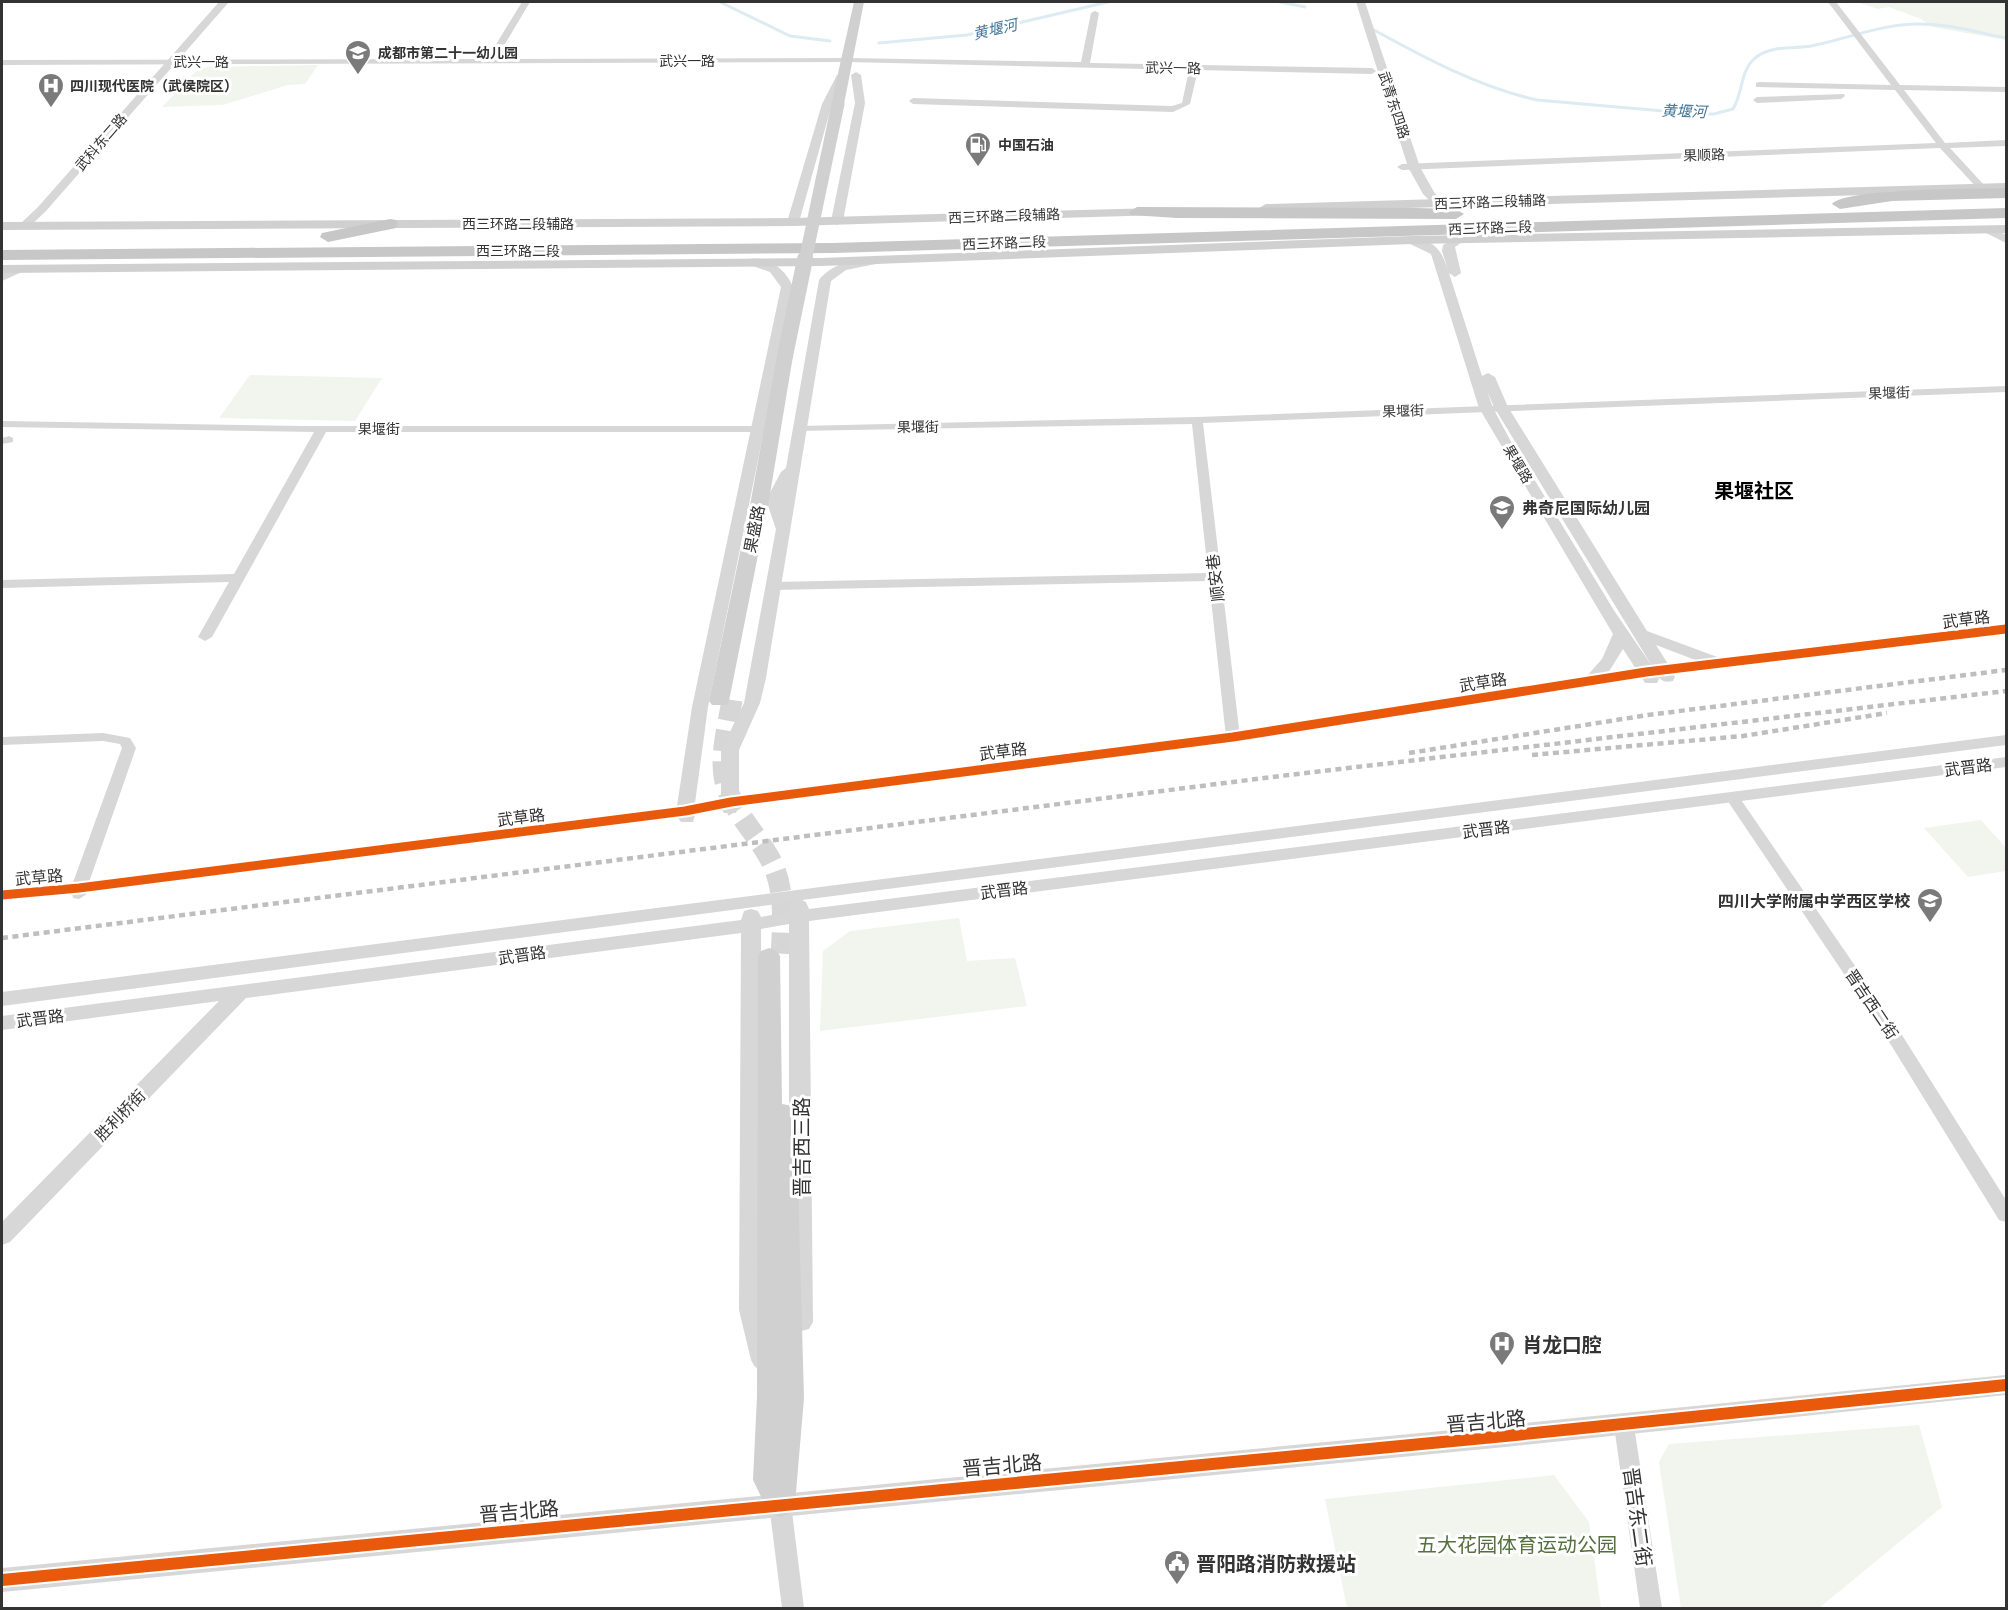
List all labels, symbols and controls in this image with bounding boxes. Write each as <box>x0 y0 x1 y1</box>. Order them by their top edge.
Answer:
water label: 黄堰河 <box>971 13 1022 44</box>
school or university icon: 成都市第二十一幼儿园 <box>343 38 373 76</box>
place label: 成都市第二十一幼儿园 <box>378 44 518 62</box>
street label: 武兴一路 <box>659 52 715 70</box>
street label: 武兴一路 <box>173 53 229 71</box>
street label: 武兴一路 <box>1145 59 1201 77</box>
street label: 武青东四路 <box>1375 69 1413 141</box>
hospital icon: 四川现代医院（武侯院区） <box>36 71 66 109</box>
place label: 四川现代医院（武侯院区） <box>70 77 238 95</box>
water label: 黄堰河 <box>1661 100 1710 122</box>
street label: 武科东二路 <box>71 110 131 174</box>
fuel station icon: 中国石油 <box>963 130 993 168</box>
place label: 中国石油 <box>998 136 1054 154</box>
street label: 果顺路 <box>1683 145 1725 165</box>
street label: 西三环路二段辅路 <box>1434 191 1546 213</box>
street label: 西三环路二段辅路 <box>948 205 1060 227</box>
street label: 西三环路二段辅路 <box>462 215 574 233</box>
street label: 西三环路二段 <box>1448 218 1532 238</box>
street label: 西三环路二段 <box>962 233 1046 253</box>
street label: 西三环路二段 <box>476 242 560 260</box>
street label: 果堰街 <box>1868 383 1910 403</box>
street label: 果堰街 <box>1382 401 1424 421</box>
street label: 果堰街 <box>897 418 939 436</box>
street label: 果堰街 <box>358 420 400 438</box>
street label: 果堰路 <box>1499 441 1537 487</box>
district label: 果堰社区 <box>1714 477 1794 504</box>
school or university icon: 弗奇尼国际幼儿园 <box>1487 493 1517 531</box>
place label: 弗奇尼国际幼儿园 <box>1522 497 1650 519</box>
street label: 果盛路 <box>739 503 769 555</box>
street label: 顺安巷 <box>1201 553 1229 603</box>
street label: 武草路 <box>1941 605 1991 633</box>
street label: 武草路 <box>1458 667 1508 697</box>
street label: 武草路 <box>978 737 1028 765</box>
street label: 武晋路 <box>1943 753 1993 781</box>
street label: 武草路 <box>496 803 546 831</box>
street label: 武晋路 <box>1461 815 1511 843</box>
street label: 武草路 <box>14 864 64 890</box>
street label: 武晋路 <box>979 876 1029 904</box>
school or university icon: 四川大学附属中学西区学校 <box>1915 886 1945 924</box>
place label: 四川大学附属中学西区学校 <box>1718 890 1911 912</box>
street label: 武晋路 <box>497 941 547 969</box>
street label: 晋吉西二街 <box>1841 965 1903 1043</box>
street label: 武晋路 <box>15 1004 65 1032</box>
street label: 胜利桥街 <box>90 1084 150 1146</box>
street label: 晋吉西三路 <box>788 1097 815 1197</box>
hospital icon: 肖龙口腔 <box>1487 1329 1517 1367</box>
place label: 肖龙口腔 <box>1522 1331 1602 1358</box>
street label: 晋吉北路 <box>1445 1404 1527 1438</box>
street label: 晋吉北路 <box>961 1448 1043 1482</box>
street label: 晋吉东二街 <box>1618 1466 1658 1568</box>
street label: 晋吉北路 <box>478 1494 560 1528</box>
park label: 五大花园体育运动公园 <box>1417 1531 1617 1558</box>
public building icon: 晋阳路消防救援站 <box>1162 1548 1192 1586</box>
place label: 晋阳路消防救援站 <box>1196 1550 1356 1577</box>

